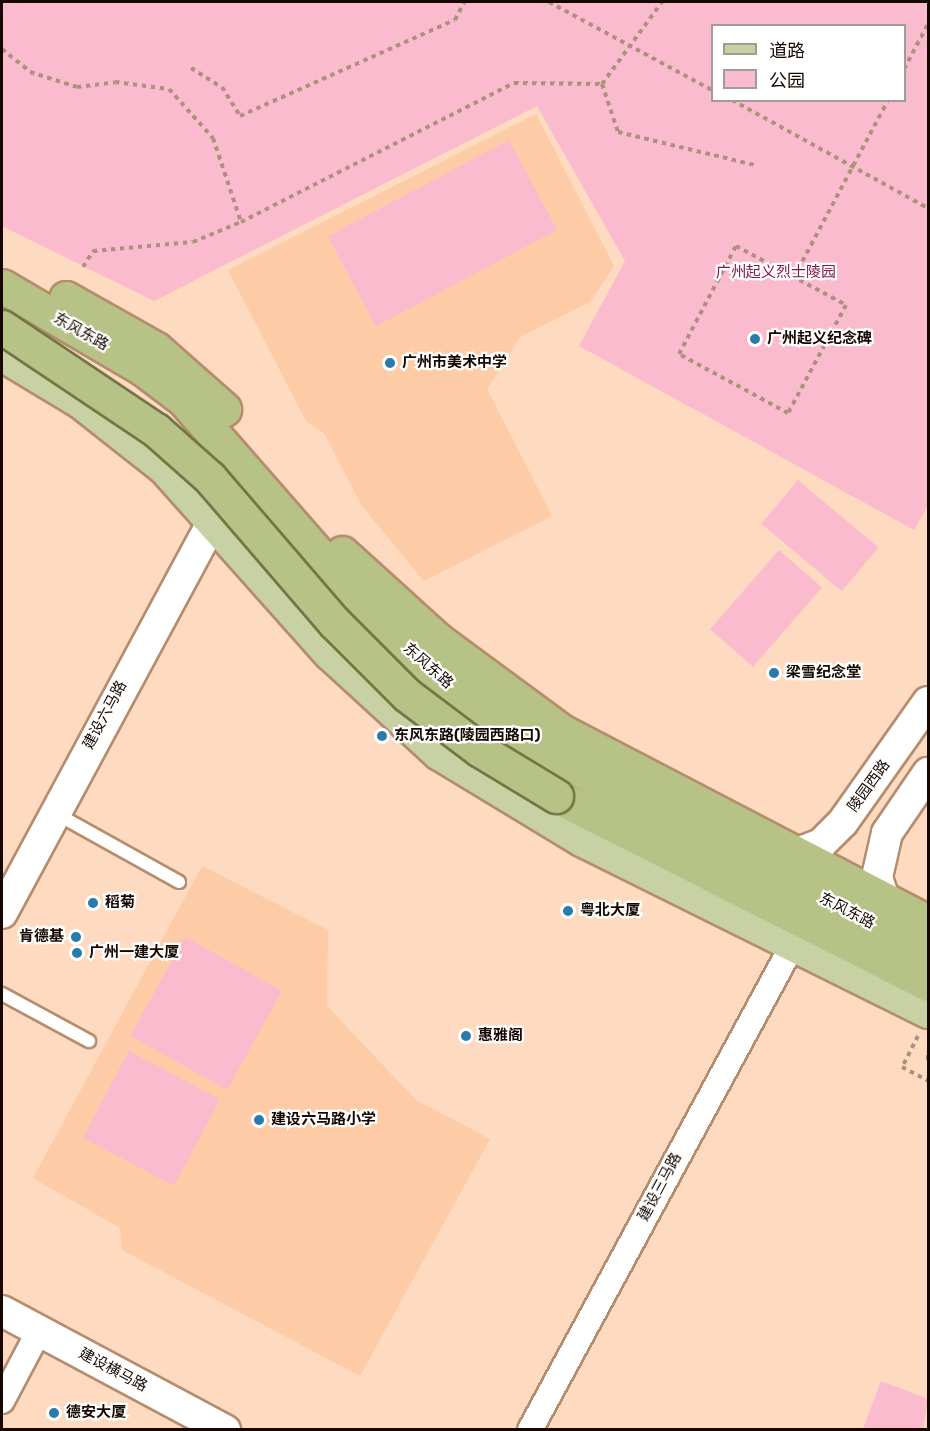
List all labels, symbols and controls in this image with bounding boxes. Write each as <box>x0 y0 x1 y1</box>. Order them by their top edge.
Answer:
legend <box>711 24 906 102</box>
text: 道路 <box>769 40 805 62</box>
text: 公园 <box>769 70 805 92</box>
park label: 广州起义烈士陵园 <box>716 264 836 282</box>
street label: 东风东路 <box>50 310 112 354</box>
place label: 广州起义纪念碑 <box>767 330 872 348</box>
marker: 广州起义纪念碑 <box>748 332 762 346</box>
place label: 广州市美术中学 <box>402 354 507 372</box>
marker: 广州市美术中学 <box>383 356 397 370</box>
street label: 东风东路 <box>399 640 457 692</box>
place label: 梁雪纪念堂 <box>786 664 861 682</box>
marker: 梁雪纪念堂 <box>767 666 781 680</box>
street label: 建设六马路 <box>79 678 131 752</box>
place label: 东风东路(陵园西路口) <box>394 727 541 745</box>
marker: 东风东路(陵园西路口) <box>375 729 389 743</box>
street label: 陵园西路 <box>844 756 894 816</box>
street label: 东风东路 <box>816 889 878 933</box>
place label: 稻菊 <box>105 894 135 912</box>
marker: 稻菊 <box>86 896 100 910</box>
place label: 粤北大厦 <box>580 902 640 920</box>
marker: 粤北大厦 <box>561 904 575 918</box>
place label: 肯德基 <box>19 928 64 946</box>
marker: 肯德基 <box>69 930 83 944</box>
place label: 广州一建大厦 <box>89 944 179 962</box>
marker: 广州一建大厦 <box>70 946 84 960</box>
place label: 惠雅阁 <box>478 1027 523 1045</box>
marker: 惠雅阁 <box>459 1029 473 1043</box>
place label: 建设六马路小学 <box>271 1111 376 1129</box>
marker: 建设六马路小学 <box>252 1113 266 1127</box>
street label: 建设三马路 <box>634 1150 686 1224</box>
street label: 建设横马路 <box>76 1344 150 1396</box>
place label: 德安大厦 <box>66 1404 126 1422</box>
marker: 德安大厦 <box>47 1406 61 1420</box>

